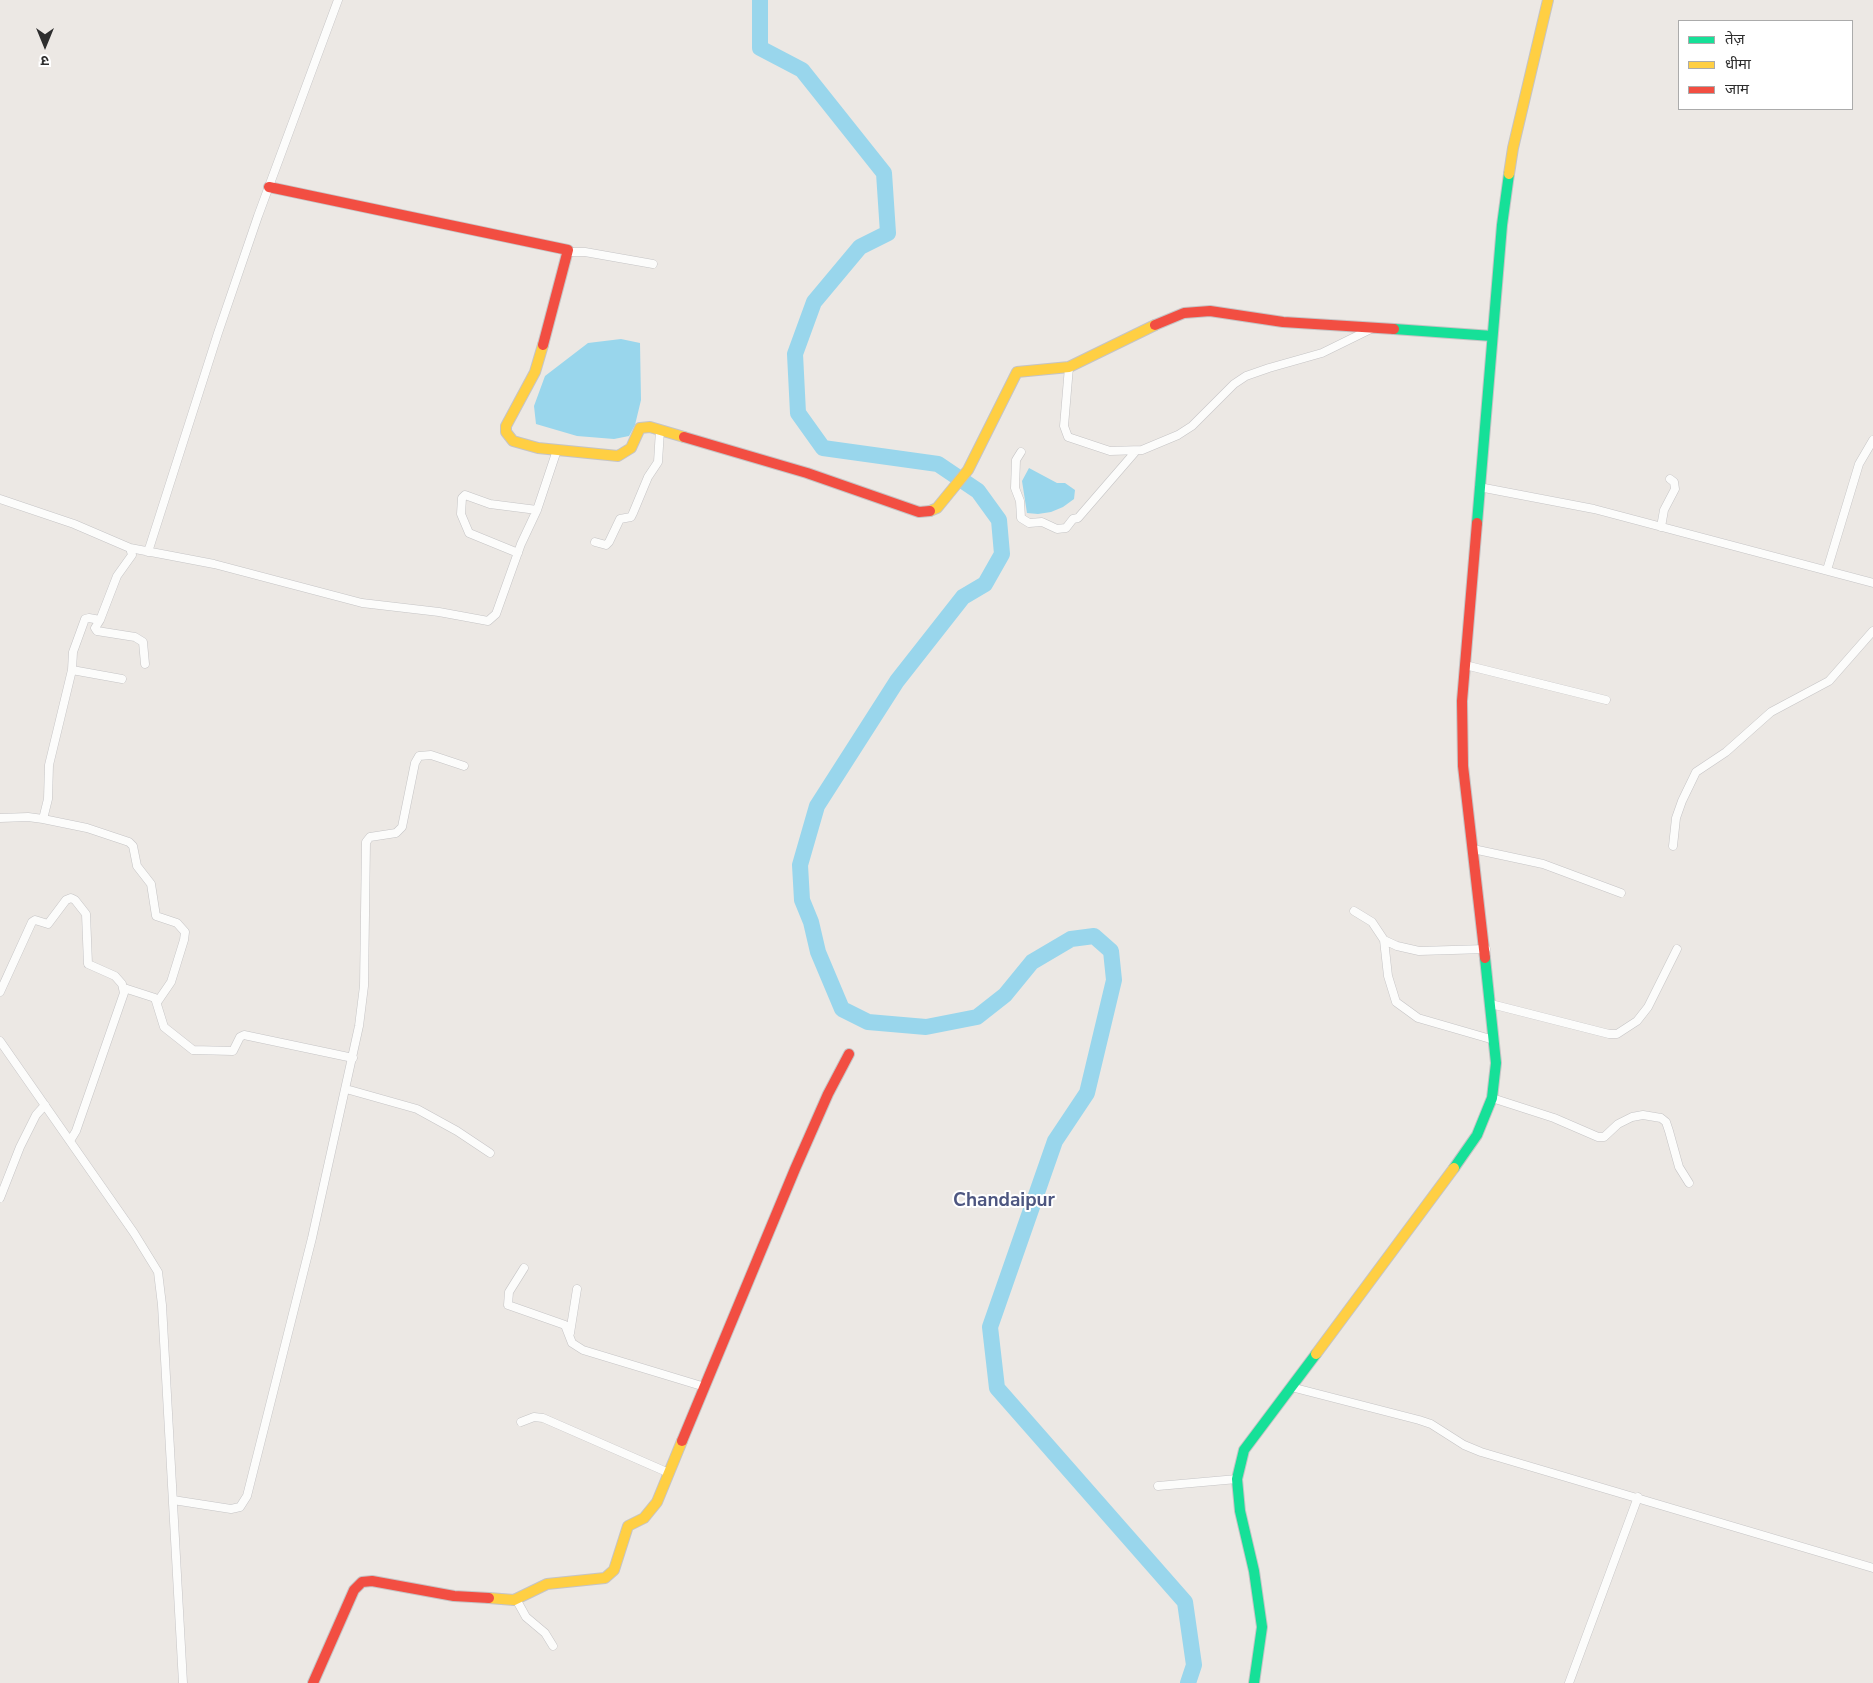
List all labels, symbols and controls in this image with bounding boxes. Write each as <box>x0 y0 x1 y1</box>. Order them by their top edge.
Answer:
north arrow <box>20 20 70 70</box>
legend <box>1678 20 1853 110</box>
text: तेज़ <box>1725 29 1745 49</box>
text: उ <box>41 51 49 70</box>
text: धीमा <box>1725 54 1751 74</box>
text: जाम <box>1725 79 1749 99</box>
district label: Chandaipur <box>953 1190 1055 1212</box>

